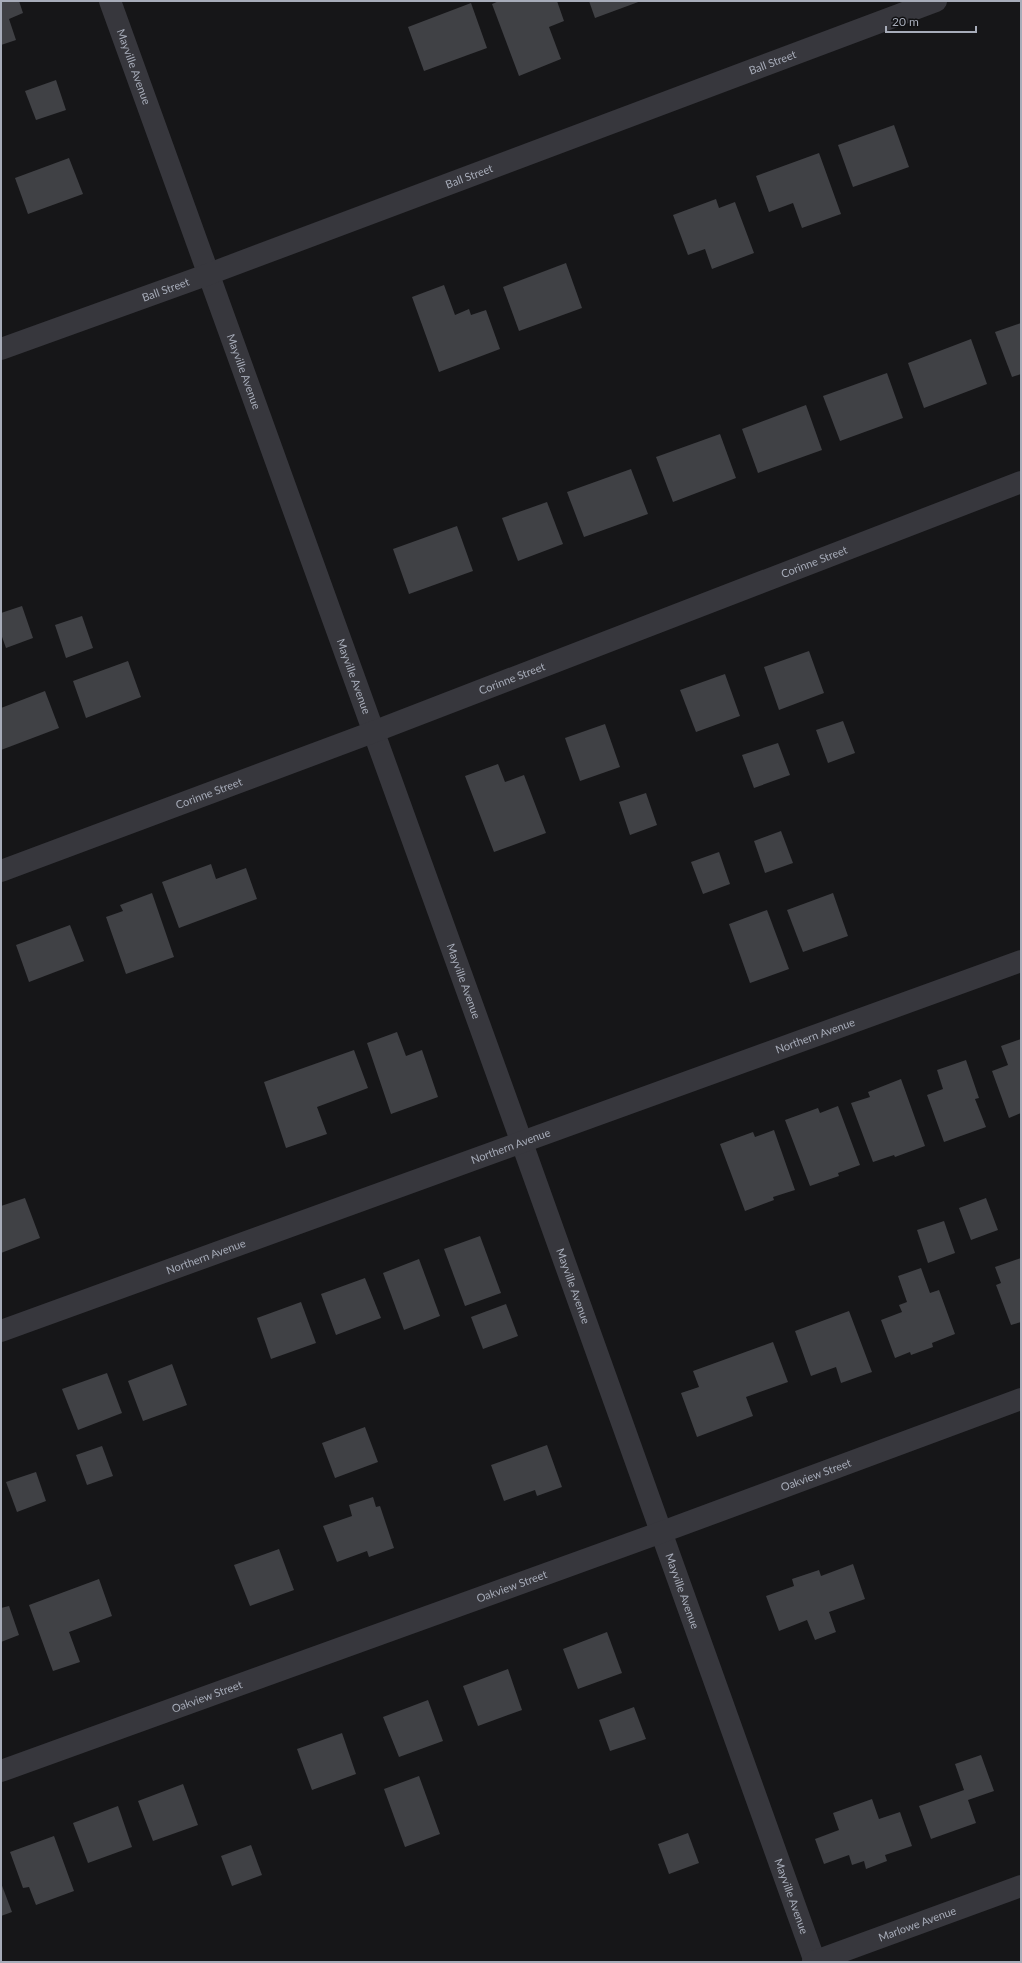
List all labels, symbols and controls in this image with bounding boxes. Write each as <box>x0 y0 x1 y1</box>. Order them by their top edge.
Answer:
scale bar <box>886 8 976 34</box>
text: 20 m <box>892 14 919 29</box>
street label: Mayville Avenue <box>115 27 154 106</box>
street label: Ball Street <box>747 47 798 77</box>
street label: Ball Street <box>443 161 495 191</box>
street label: Ball Street <box>140 275 191 304</box>
street label: Mayville Avenue <box>225 332 264 411</box>
street label: Corinne Street <box>779 543 849 580</box>
street label: Mayville Avenue <box>335 637 374 716</box>
street label: Corinne Street <box>477 659 547 697</box>
street label: Corinne Street <box>174 774 244 811</box>
street label: Mayville Avenue <box>445 941 484 1021</box>
street label: Northern Avenue <box>773 1015 857 1056</box>
street label: Northern Avenue <box>469 1125 552 1166</box>
street label: Northern Avenue <box>164 1236 247 1277</box>
street label: Mayville Avenue <box>554 1246 593 1326</box>
street label: Oakview Street <box>779 1456 853 1493</box>
street label: Mayville Avenue <box>663 1551 702 1631</box>
street label: Oakview Street <box>474 1567 549 1605</box>
street label: Oakview Street <box>170 1677 244 1715</box>
street label: Mayville Avenue <box>772 1856 811 1936</box>
street label: Marlowe Avenue <box>877 1903 958 1944</box>

